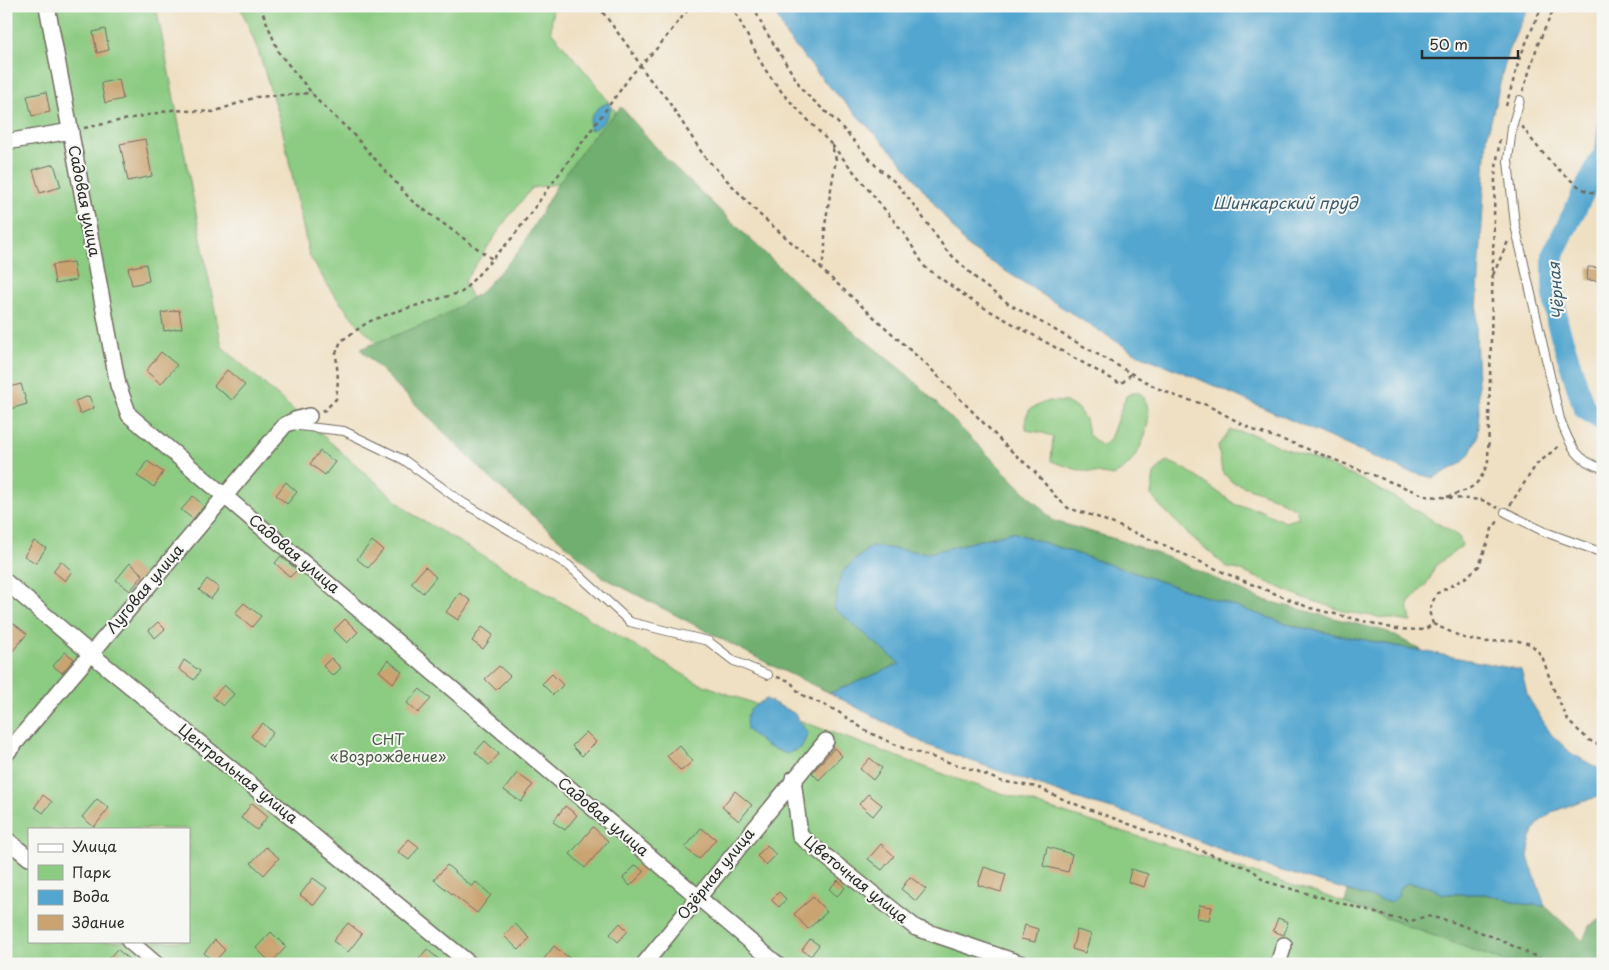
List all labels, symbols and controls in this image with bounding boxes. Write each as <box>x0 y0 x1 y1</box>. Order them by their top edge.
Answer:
scale bar <box>1422 28 1518 60</box>
text: 50 m <box>1429 32 1468 55</box>
street label: Садовая улица <box>63 143 108 259</box>
water label: Шинкарский пруд <box>1213 190 1359 214</box>
water label: Чёрная <box>1540 260 1569 321</box>
street label: Садовая улица <box>244 508 346 598</box>
street label: Луговая улица <box>100 538 188 638</box>
street label: Центральная улица <box>174 717 304 829</box>
park label: СНТ «Возрождение» <box>330 727 447 767</box>
street label: Садовая улица <box>553 771 655 861</box>
street label: Озёрная улица <box>671 822 759 924</box>
legend <box>28 828 190 942</box>
street label: Цветочная улица <box>800 830 914 928</box>
text: Улица <box>72 834 117 857</box>
text: Парк <box>72 860 111 883</box>
text: Вода <box>72 884 110 907</box>
text: Здание <box>72 910 125 933</box>

